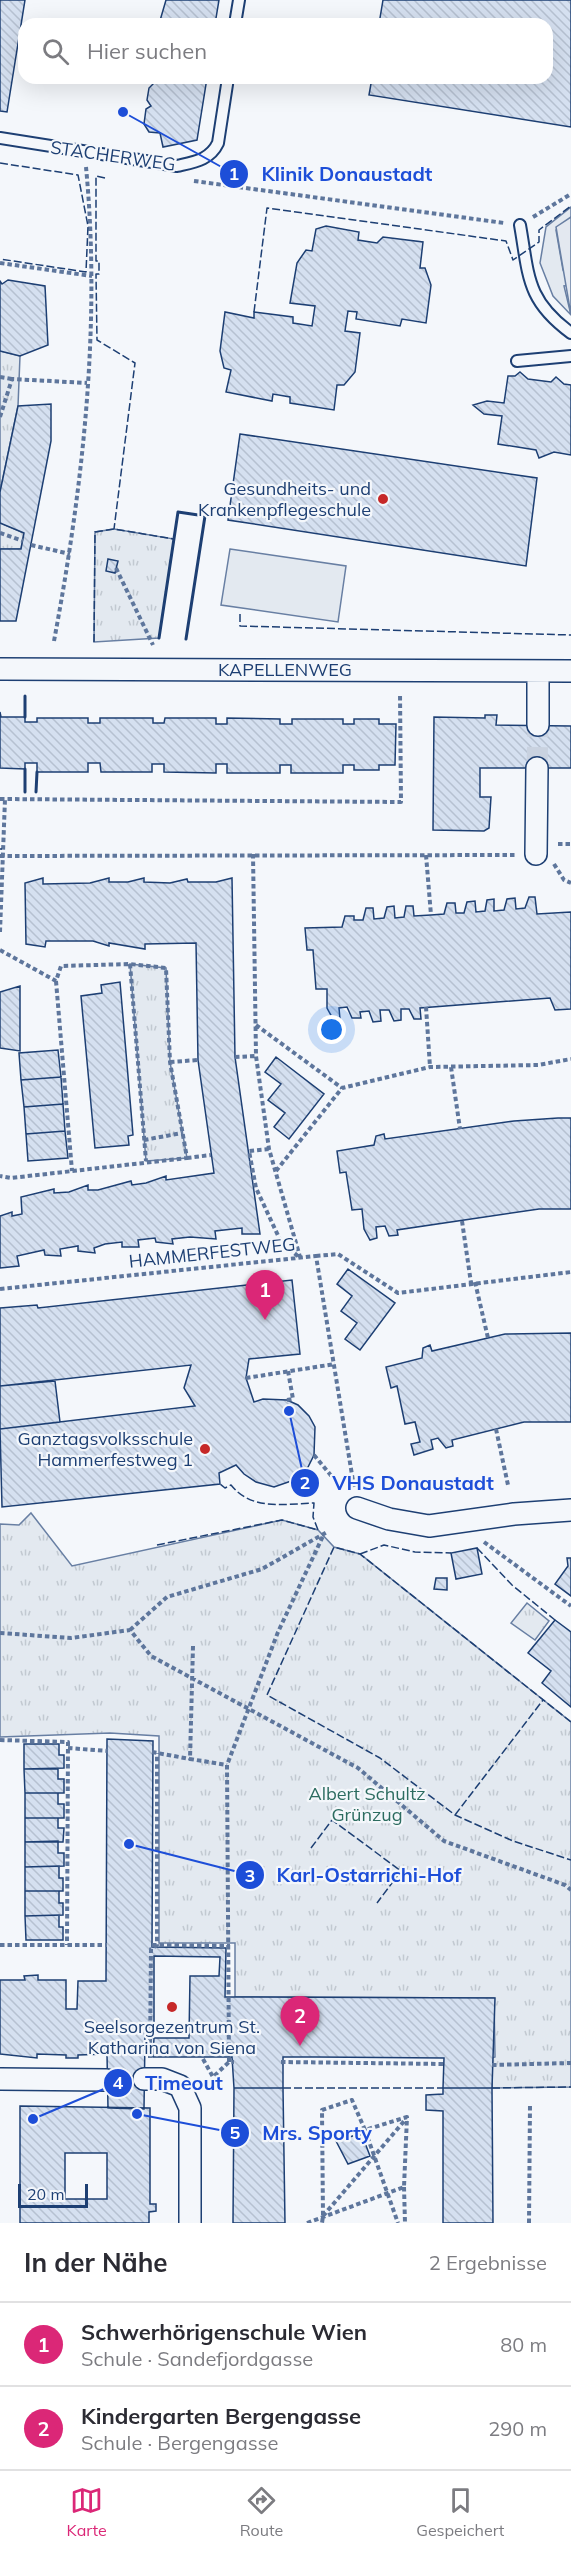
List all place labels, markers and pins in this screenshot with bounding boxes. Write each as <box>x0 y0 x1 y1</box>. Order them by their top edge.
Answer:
callout: Klinik Donaustadt <box>219 155 444 193</box>
place label: Gesundheits- und Krankenpflegeschule <box>198 477 371 521</box>
marker: Gesundheits- und Krankenpflegeschule <box>376 492 390 506</box>
pin: 1 <box>246 1270 284 1320</box>
place label: Ganztagsvolksschule Hammerfestweg 1 <box>18 1427 193 1471</box>
marker: Ganztagsvolksschule Hammerfestweg 1 <box>198 1442 212 1456</box>
callout: VHS Donaustadt <box>290 1464 506 1502</box>
callout: Karl-Ostarrichi-Hof <box>235 1856 474 1894</box>
pin: 2 <box>280 1996 320 2046</box>
marker: Seelsorgezentrum St. Katharina von Siena <box>165 2000 179 2014</box>
place label: Seelsorgezentrum St. Katharina von Siena <box>84 2015 260 2059</box>
callout: Timeout <box>103 2064 235 2102</box>
callout: Mrs. Sporty <box>220 2114 384 2152</box>

